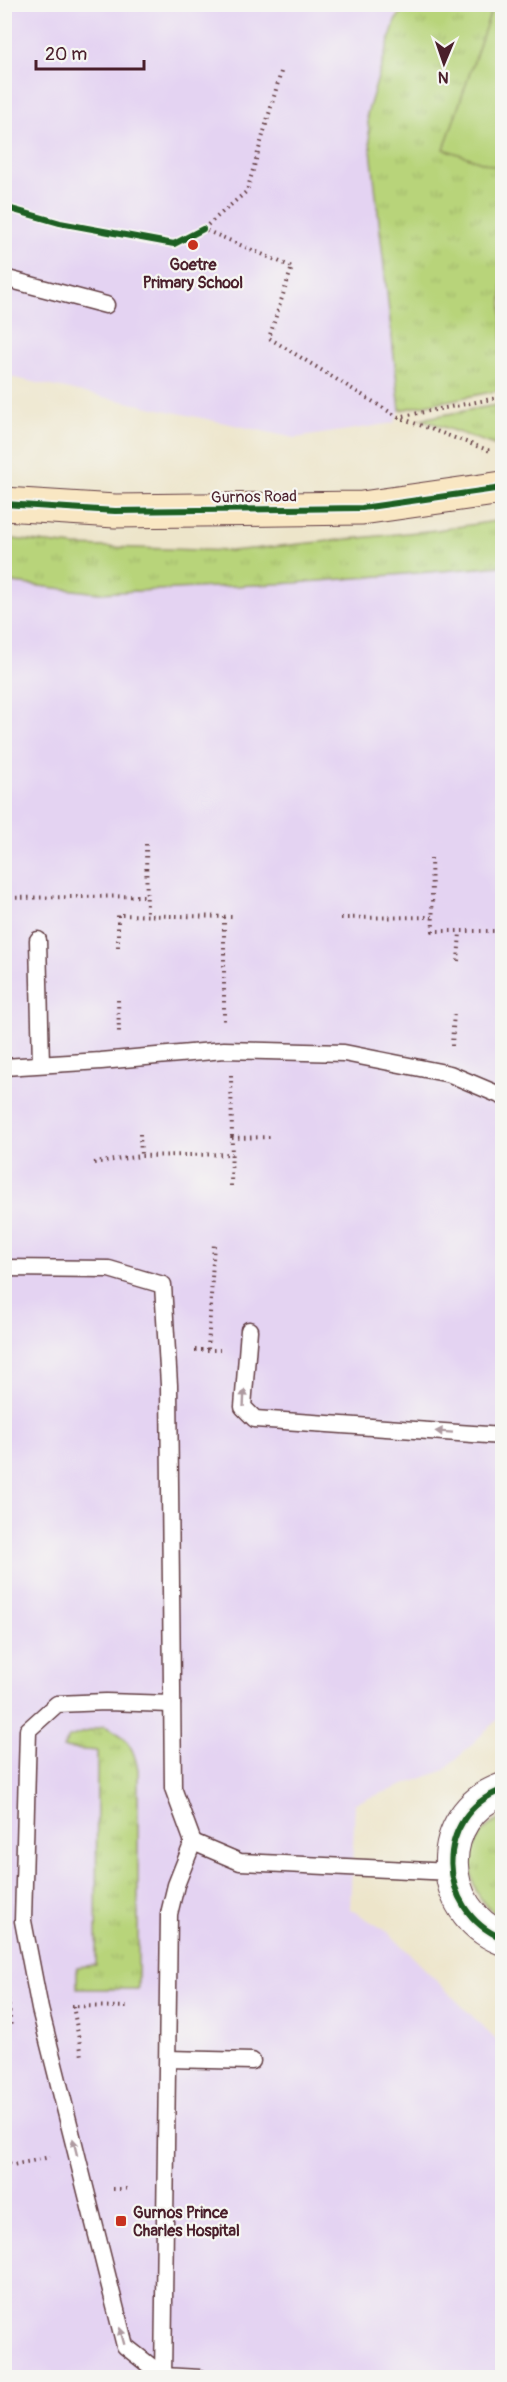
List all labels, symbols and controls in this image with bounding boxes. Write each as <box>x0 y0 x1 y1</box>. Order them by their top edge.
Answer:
scale bar <box>36 33 144 71</box>
north arrow <box>414 33 474 93</box>
text: 20 m <box>45 43 87 66</box>
text: N <box>438 67 449 87</box>
marker: Goetre Primary School <box>186 238 200 252</box>
place label: Goetre Primary School <box>143 255 243 293</box>
street label: Gurnos Road <box>211 486 297 508</box>
one-way arrow <box>239 1388 249 1407</box>
one-way arrow <box>435 1427 454 1437</box>
one-way arrow <box>70 2138 79 2156</box>
place label: Gurnos Prince Charles Hospital <box>133 2203 240 2241</box>
marker: Gurnos Prince Charles Hospital <box>114 2214 128 2228</box>
one-way arrow <box>117 2327 127 2345</box>

